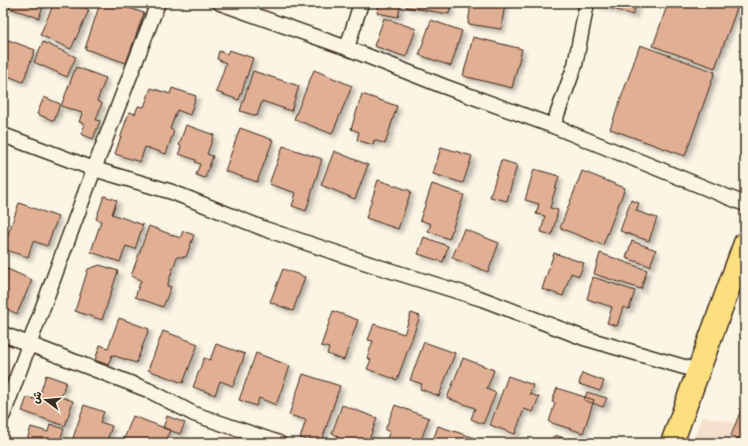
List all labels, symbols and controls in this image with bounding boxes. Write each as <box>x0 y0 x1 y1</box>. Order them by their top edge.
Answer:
north arrow <box>26 380 66 420</box>
text: ش <box>28 389 45 405</box>

